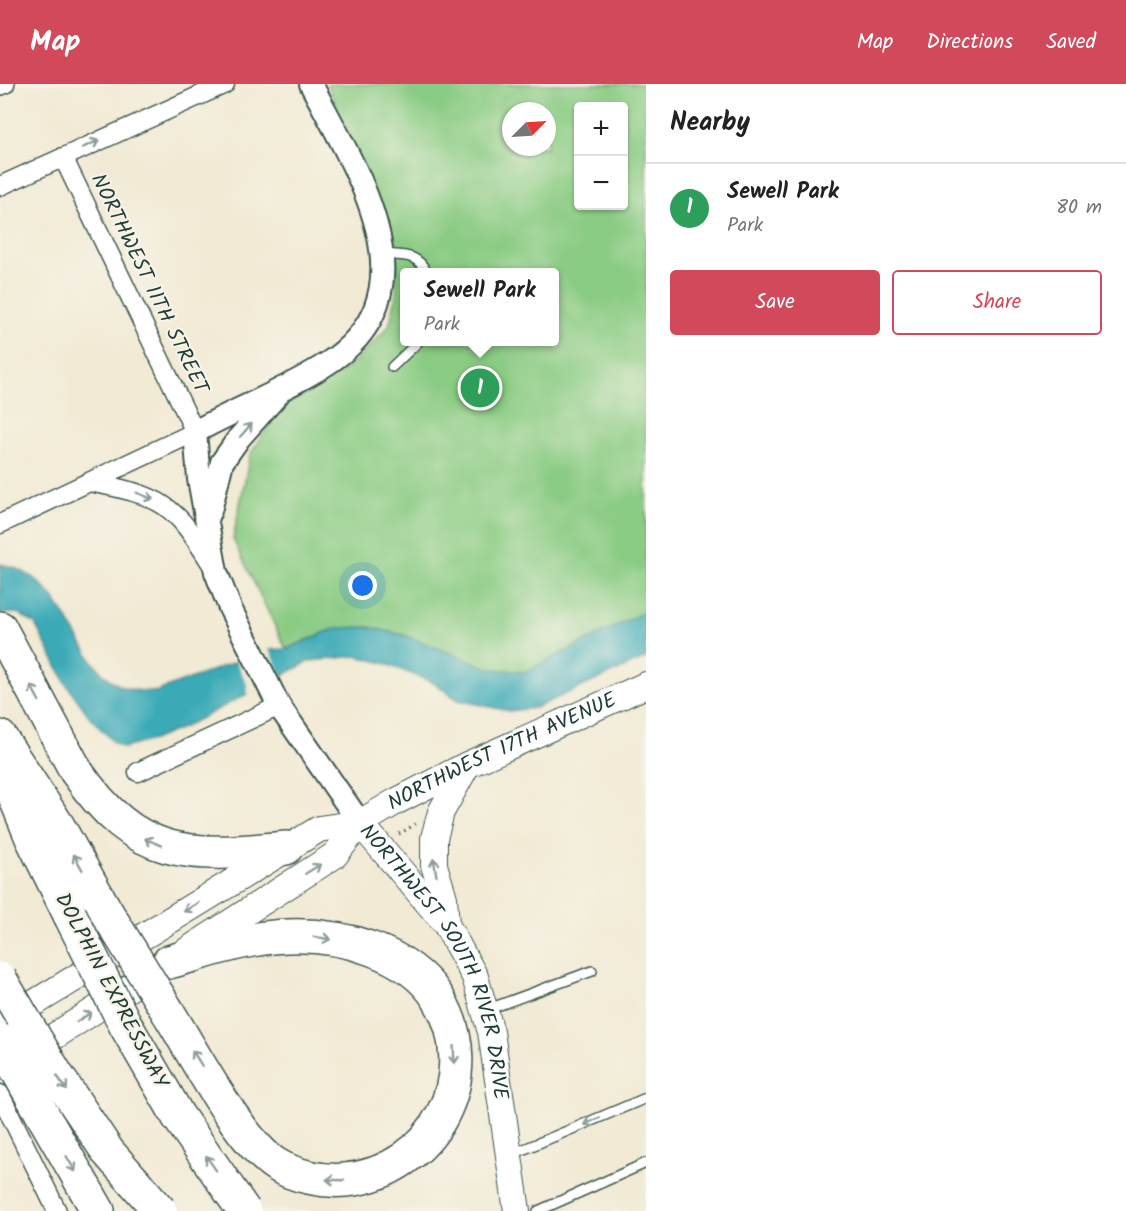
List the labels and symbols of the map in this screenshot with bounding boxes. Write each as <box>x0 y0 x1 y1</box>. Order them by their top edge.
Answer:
north arrow <box>502 102 556 156</box>
one-way arrow <box>82 137 100 148</box>
street label: NORTHWEST 11TH STREET <box>81 168 218 401</box>
pin: 1 <box>460 366 500 410</box>
one-way arrow <box>239 423 253 438</box>
one-way arrow <box>136 491 154 502</box>
your location <box>348 571 377 600</box>
street label: NORTHWEST 17TH AVENUE <box>382 683 622 820</box>
one-way arrow <box>29 685 41 702</box>
street label: NORTHWEST SOUTH RIVER DRIVE <box>351 816 517 1103</box>
one-way arrow <box>145 836 163 847</box>
one-way arrow <box>72 854 83 872</box>
one-way arrow <box>429 858 440 878</box>
one-way arrow <box>304 863 321 875</box>
street label: DOLPHIN EXPRESSWAY <box>45 887 177 1096</box>
one-way arrow <box>183 901 200 913</box>
one-way arrow <box>312 933 332 944</box>
one-way arrow <box>75 1011 92 1023</box>
one-way arrow <box>449 1045 460 1065</box>
one-way arrow <box>191 1050 203 1067</box>
one-way arrow <box>56 1074 68 1091</box>
one-way arrow <box>584 1116 602 1128</box>
one-way arrow <box>65 1155 77 1172</box>
one-way arrow <box>205 1155 217 1172</box>
one-way arrow <box>325 1174 345 1185</box>

